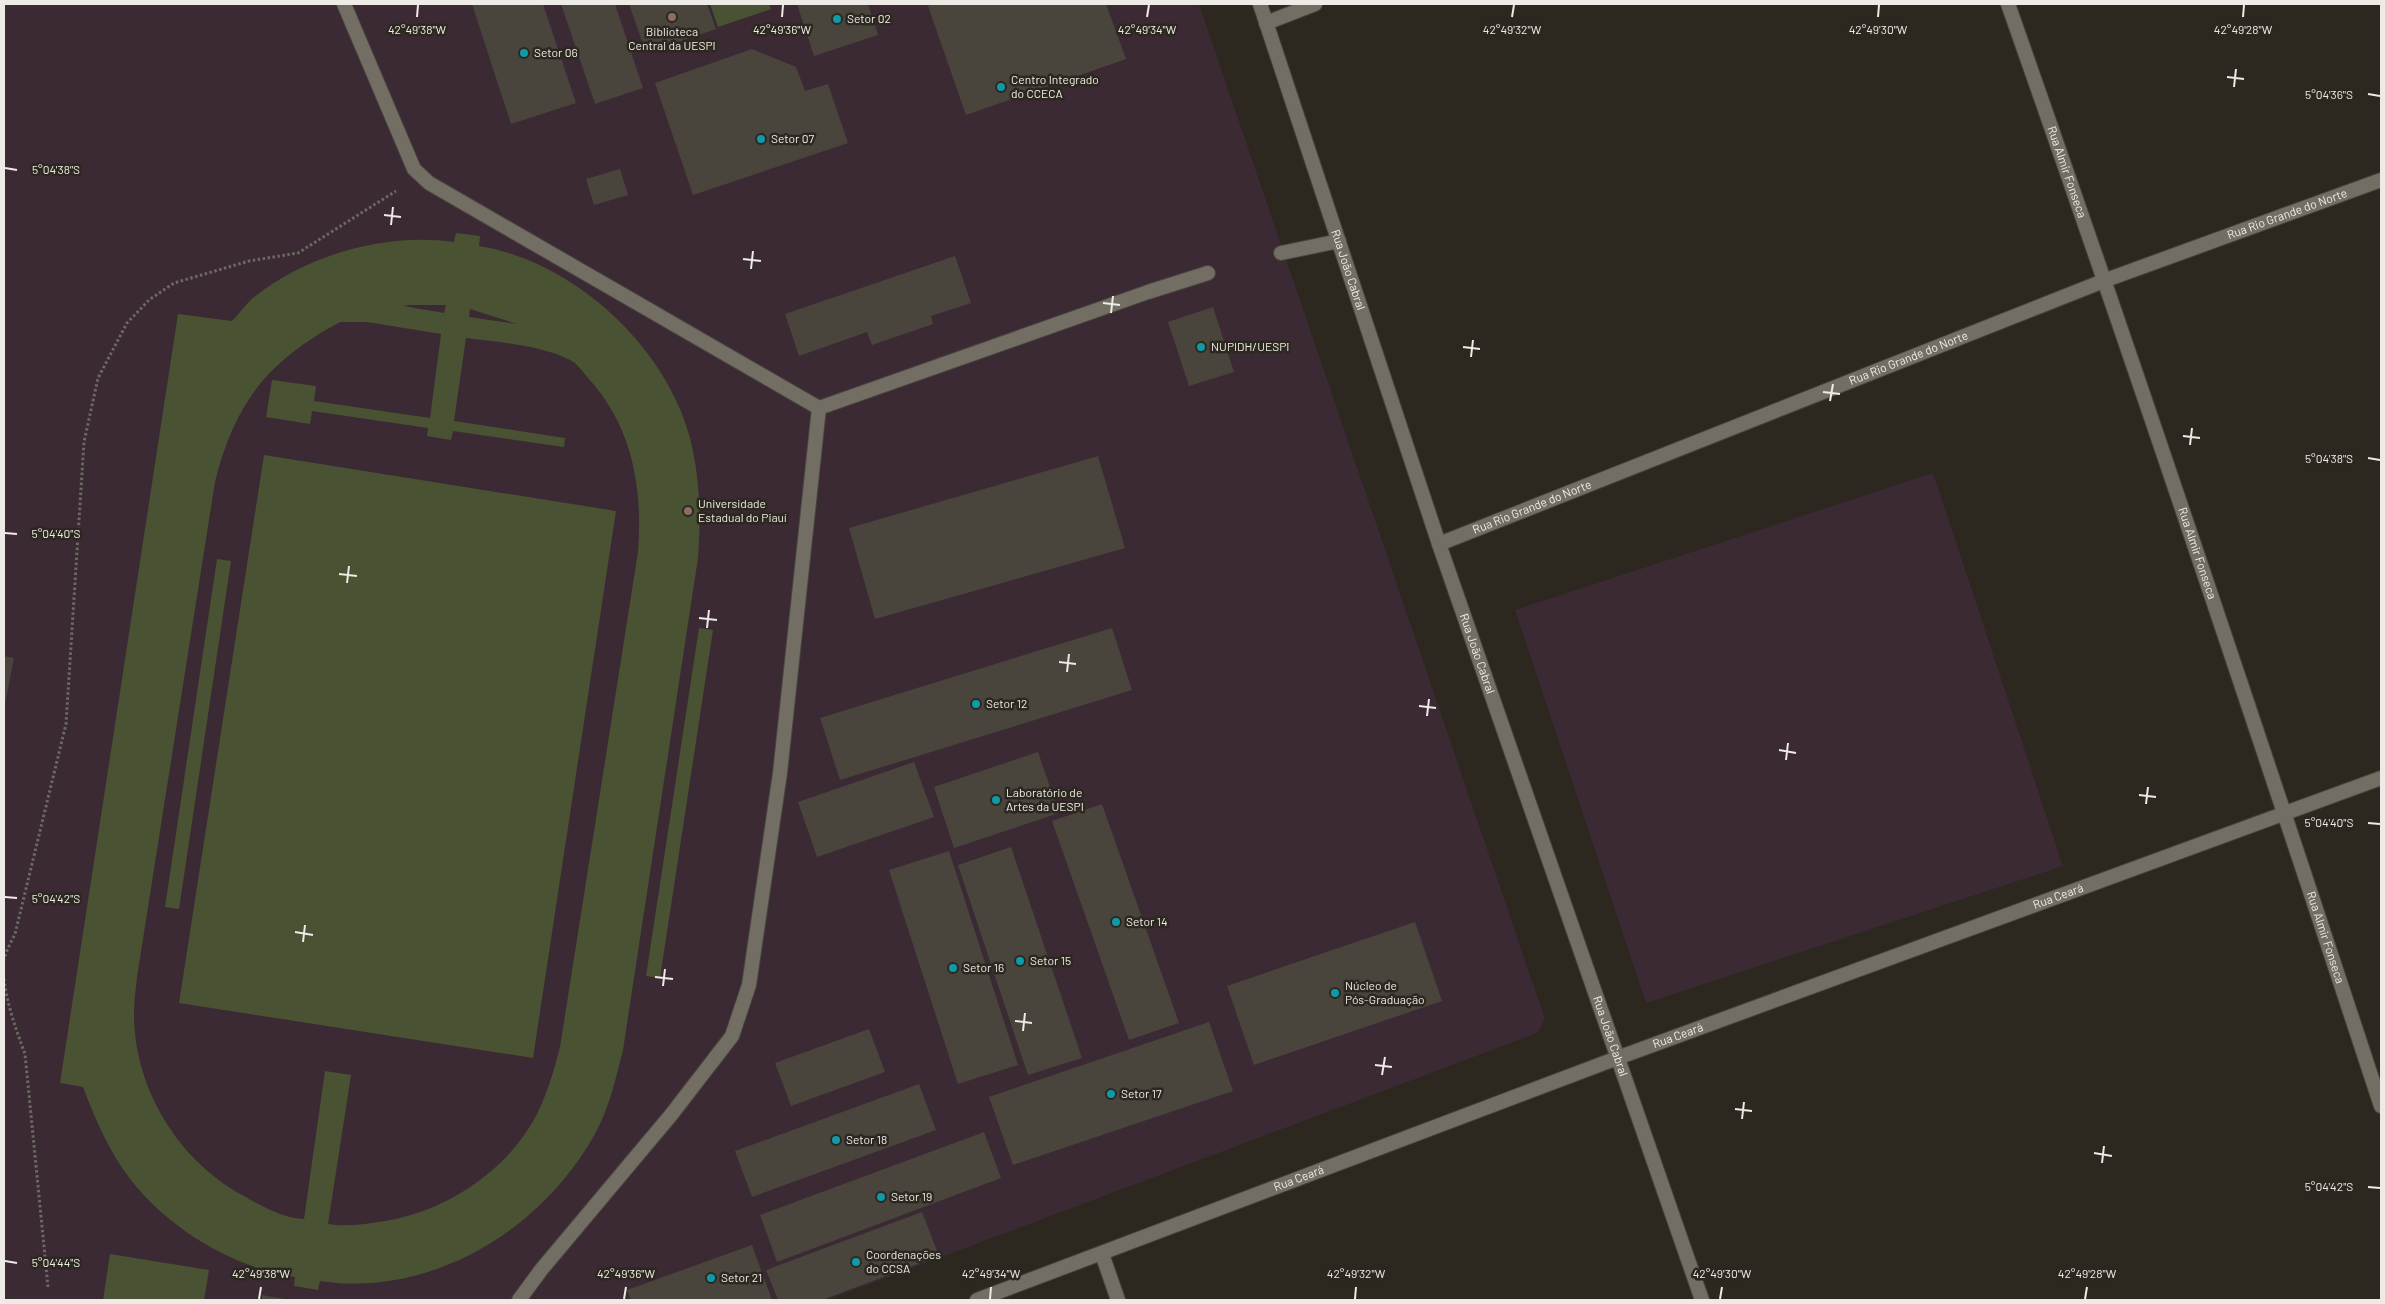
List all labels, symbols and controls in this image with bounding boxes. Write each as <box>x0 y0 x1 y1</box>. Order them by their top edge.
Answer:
marker: Biblioteca Central da UESPI <box>666 11 678 23</box>
place label: Setor 02 <box>847 11 891 25</box>
marker: Setor 02 <box>831 13 843 25</box>
text: 42°49'38"W <box>388 22 447 36</box>
text: 42°49'36"W <box>753 22 812 36</box>
text: 42°49'34"W <box>1118 22 1177 36</box>
text: 42°49'32"W <box>1483 22 1542 36</box>
text: 42°49'30"W <box>1849 22 1908 36</box>
text: 42°49'28"W <box>2214 22 2273 36</box>
place label: Biblioteca Central da UESPI <box>628 24 716 52</box>
place label: Setor 06 <box>534 45 578 59</box>
marker: Setor 06 <box>518 47 530 59</box>
place label: Centro Integrado do CCECA <box>1011 72 1099 100</box>
marker: Centro Integrado do CCECA <box>995 81 1007 93</box>
text: 5°04'36"S <box>2305 87 2353 101</box>
street label: Rua Almir Fonseca <box>2045 124 2090 219</box>
place label: Setor 07 <box>771 131 815 145</box>
marker: Setor 07 <box>755 133 767 145</box>
text: 5°04'38"S <box>32 162 80 176</box>
street label: Rua Rio Grande do Norte <box>2225 185 2349 241</box>
street label: Rua João Cabral <box>1329 227 1369 312</box>
street label: Rua Rio Grande do Norte <box>1847 327 1970 387</box>
place label: NUPIDH/UESPI <box>1211 339 1289 353</box>
marker: NUPIDH/UESPI <box>1195 341 1207 353</box>
text: 5°04'38"S <box>2305 451 2353 465</box>
street label: Rua Rio Grande do Norte <box>1470 476 1593 536</box>
place label: Universidade Estadual do Piauí <box>698 496 787 524</box>
marker: Universidade Estadual do Piauí <box>682 505 694 517</box>
street label: Rua Almir Fonseca <box>2176 505 2220 601</box>
text: 5°04'40"S <box>32 526 80 540</box>
street label: Rua João Cabral <box>1458 611 1499 695</box>
place label: Setor 12 <box>986 696 1027 710</box>
marker: Setor 12 <box>970 698 982 710</box>
place label: Laboratório de Artes da UESPI <box>1006 785 1084 813</box>
marker: Laboratório de Artes da UESPI <box>990 794 1002 806</box>
text: 5°04'40"S <box>2305 815 2353 829</box>
street label: Rua Ceará <box>2031 880 2085 911</box>
street label: Rua Almir Fonseca <box>2305 889 2348 985</box>
text: 5°04'42"S <box>32 891 80 905</box>
place label: Setor 14 <box>1126 914 1168 928</box>
marker: Setor 14 <box>1110 916 1122 928</box>
place label: Setor 15 <box>1030 953 1071 967</box>
marker: Setor 15 <box>1014 955 1026 967</box>
place label: Setor 16 <box>963 960 1004 974</box>
marker: Setor 16 <box>947 962 959 974</box>
place label: Núcleo de Pós-Graduação <box>1345 978 1425 1006</box>
marker: Núcleo de Pós-Graduação <box>1329 987 1341 999</box>
street label: Rua João Cabral <box>1591 994 1632 1078</box>
street label: Rua Ceará <box>1650 1019 1705 1050</box>
place label: Setor 17 <box>1121 1086 1162 1100</box>
marker: Setor 17 <box>1105 1088 1117 1100</box>
place label: Setor 18 <box>846 1132 887 1146</box>
marker: Setor 18 <box>830 1134 842 1146</box>
street label: Rua Ceará <box>1271 1162 1326 1193</box>
text: 5°04'42"S <box>2305 1179 2353 1193</box>
place label: Setor 19 <box>891 1189 932 1203</box>
marker: Setor 19 <box>875 1191 887 1203</box>
place label: Coordenações do CCSA <box>866 1247 941 1275</box>
text: 5°04'44"S <box>32 1255 80 1269</box>
marker: Coordenações do CCSA <box>850 1256 862 1268</box>
text: 42°49'38"W <box>232 1266 291 1280</box>
text: 42°49'36"W <box>597 1266 656 1280</box>
text: 42°49'34"W <box>962 1266 1021 1280</box>
text: 42°49'32"W <box>1327 1266 1386 1280</box>
text: 42°49'30"W <box>1693 1266 1752 1280</box>
text: 42°49'28"W <box>2058 1266 2117 1280</box>
place label: Setor 21 <box>721 1270 762 1284</box>
marker: Setor 21 <box>705 1272 717 1284</box>

